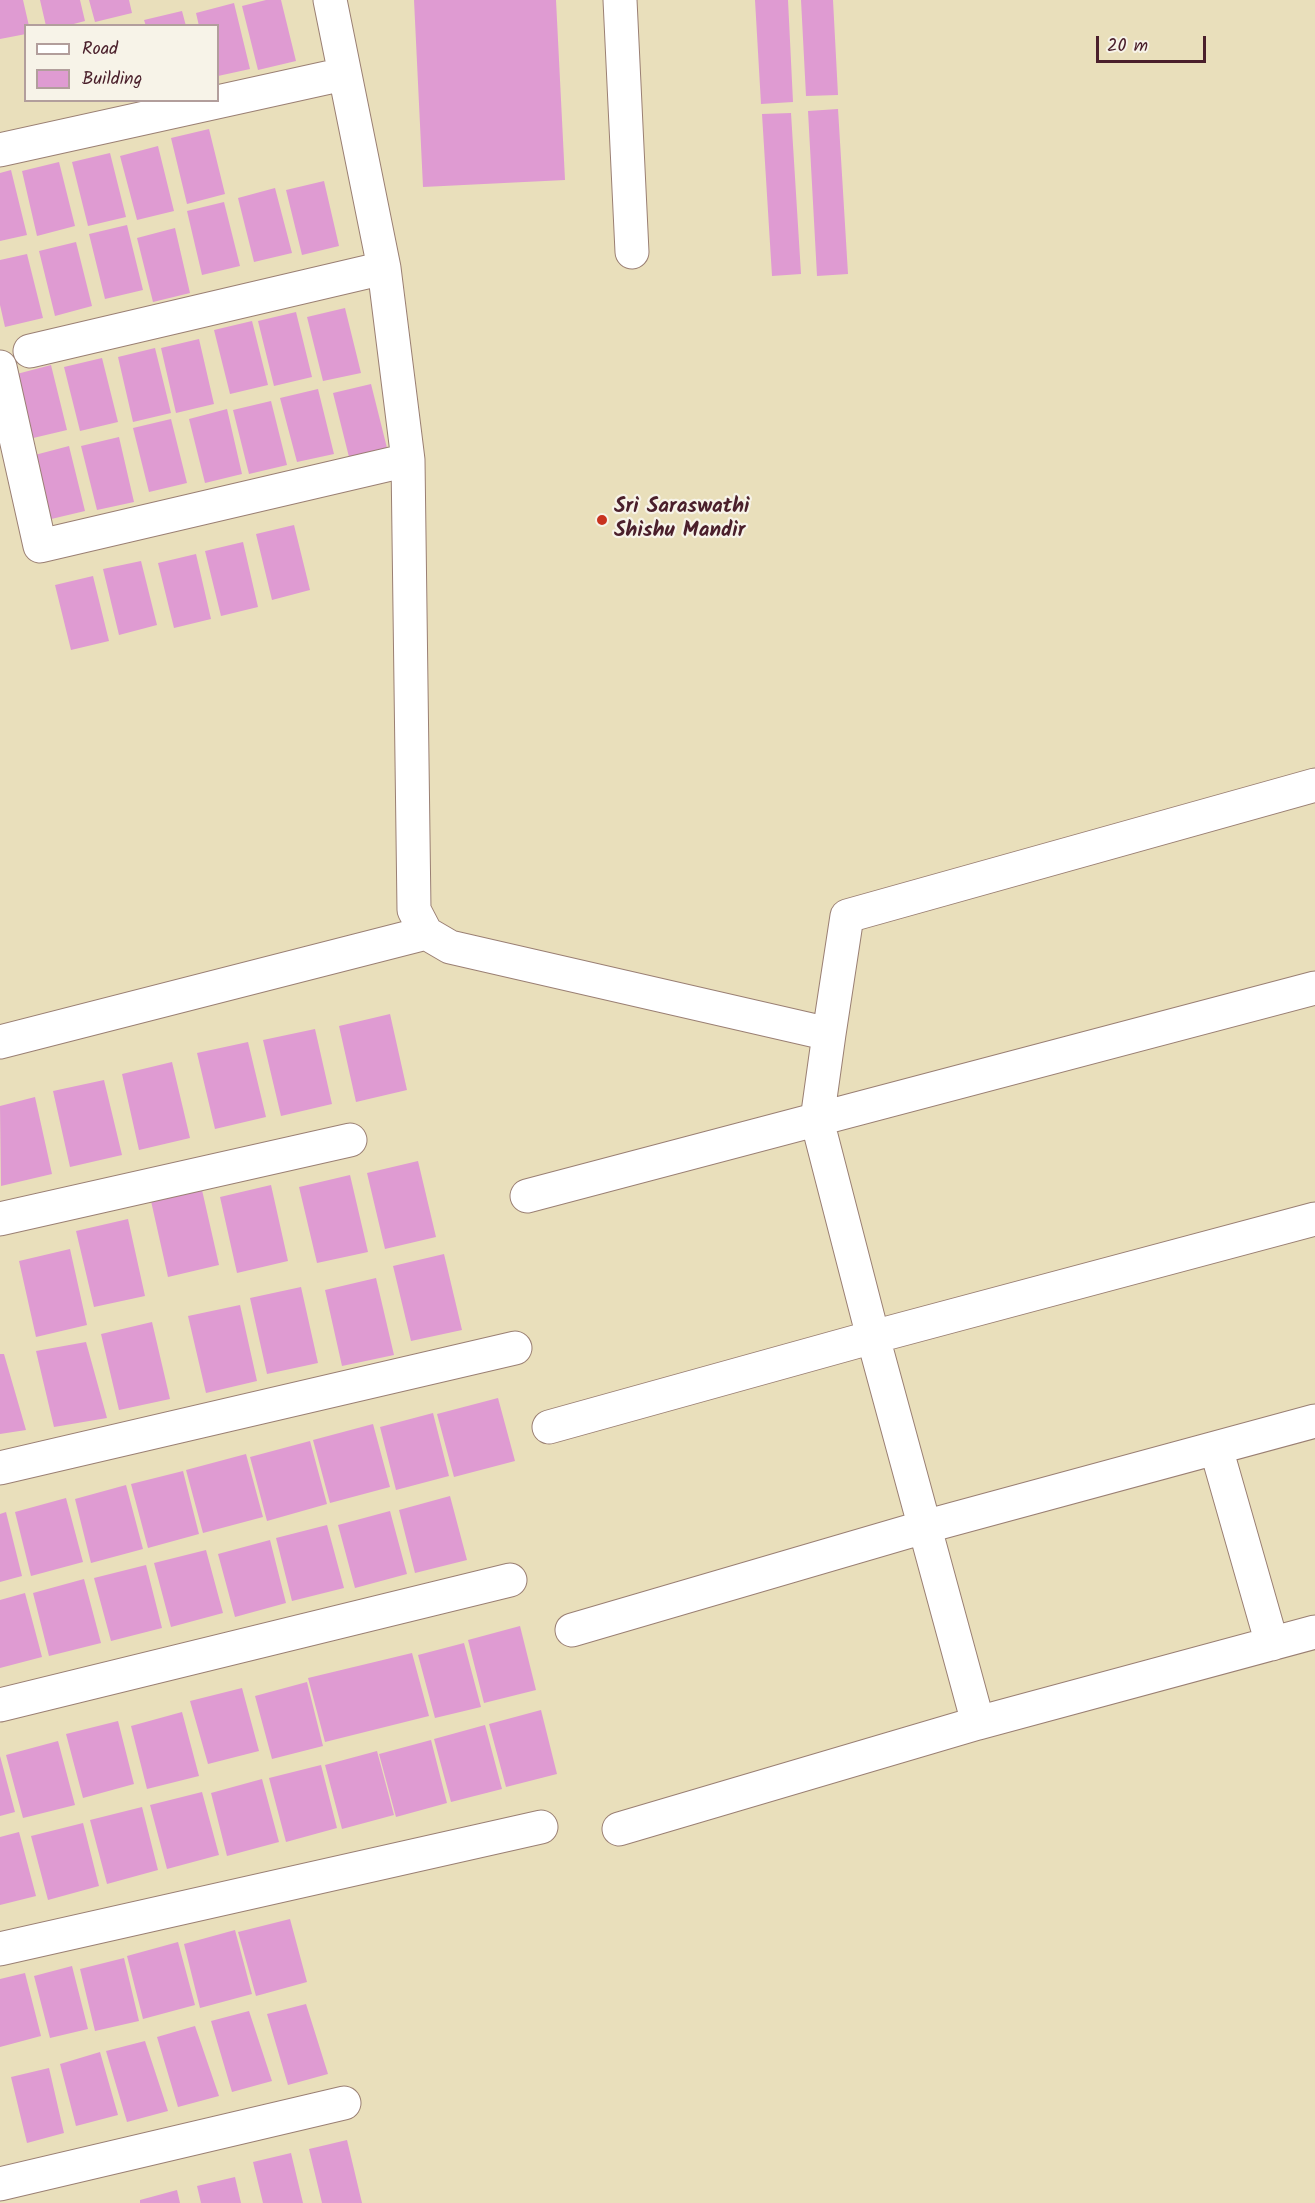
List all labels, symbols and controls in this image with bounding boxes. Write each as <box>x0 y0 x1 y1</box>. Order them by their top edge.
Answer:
legend <box>24 24 219 102</box>
scale bar <box>1099 24 1208 62</box>
text: 20 m <box>1107 32 1148 61</box>
text: Road <box>82 35 118 64</box>
text: Building <box>82 65 142 94</box>
place label: Sri Saraswathi Shishu Mandir <box>614 495 750 545</box>
marker: Sri Saraswathi Shishu Mandir <box>595 513 609 527</box>

